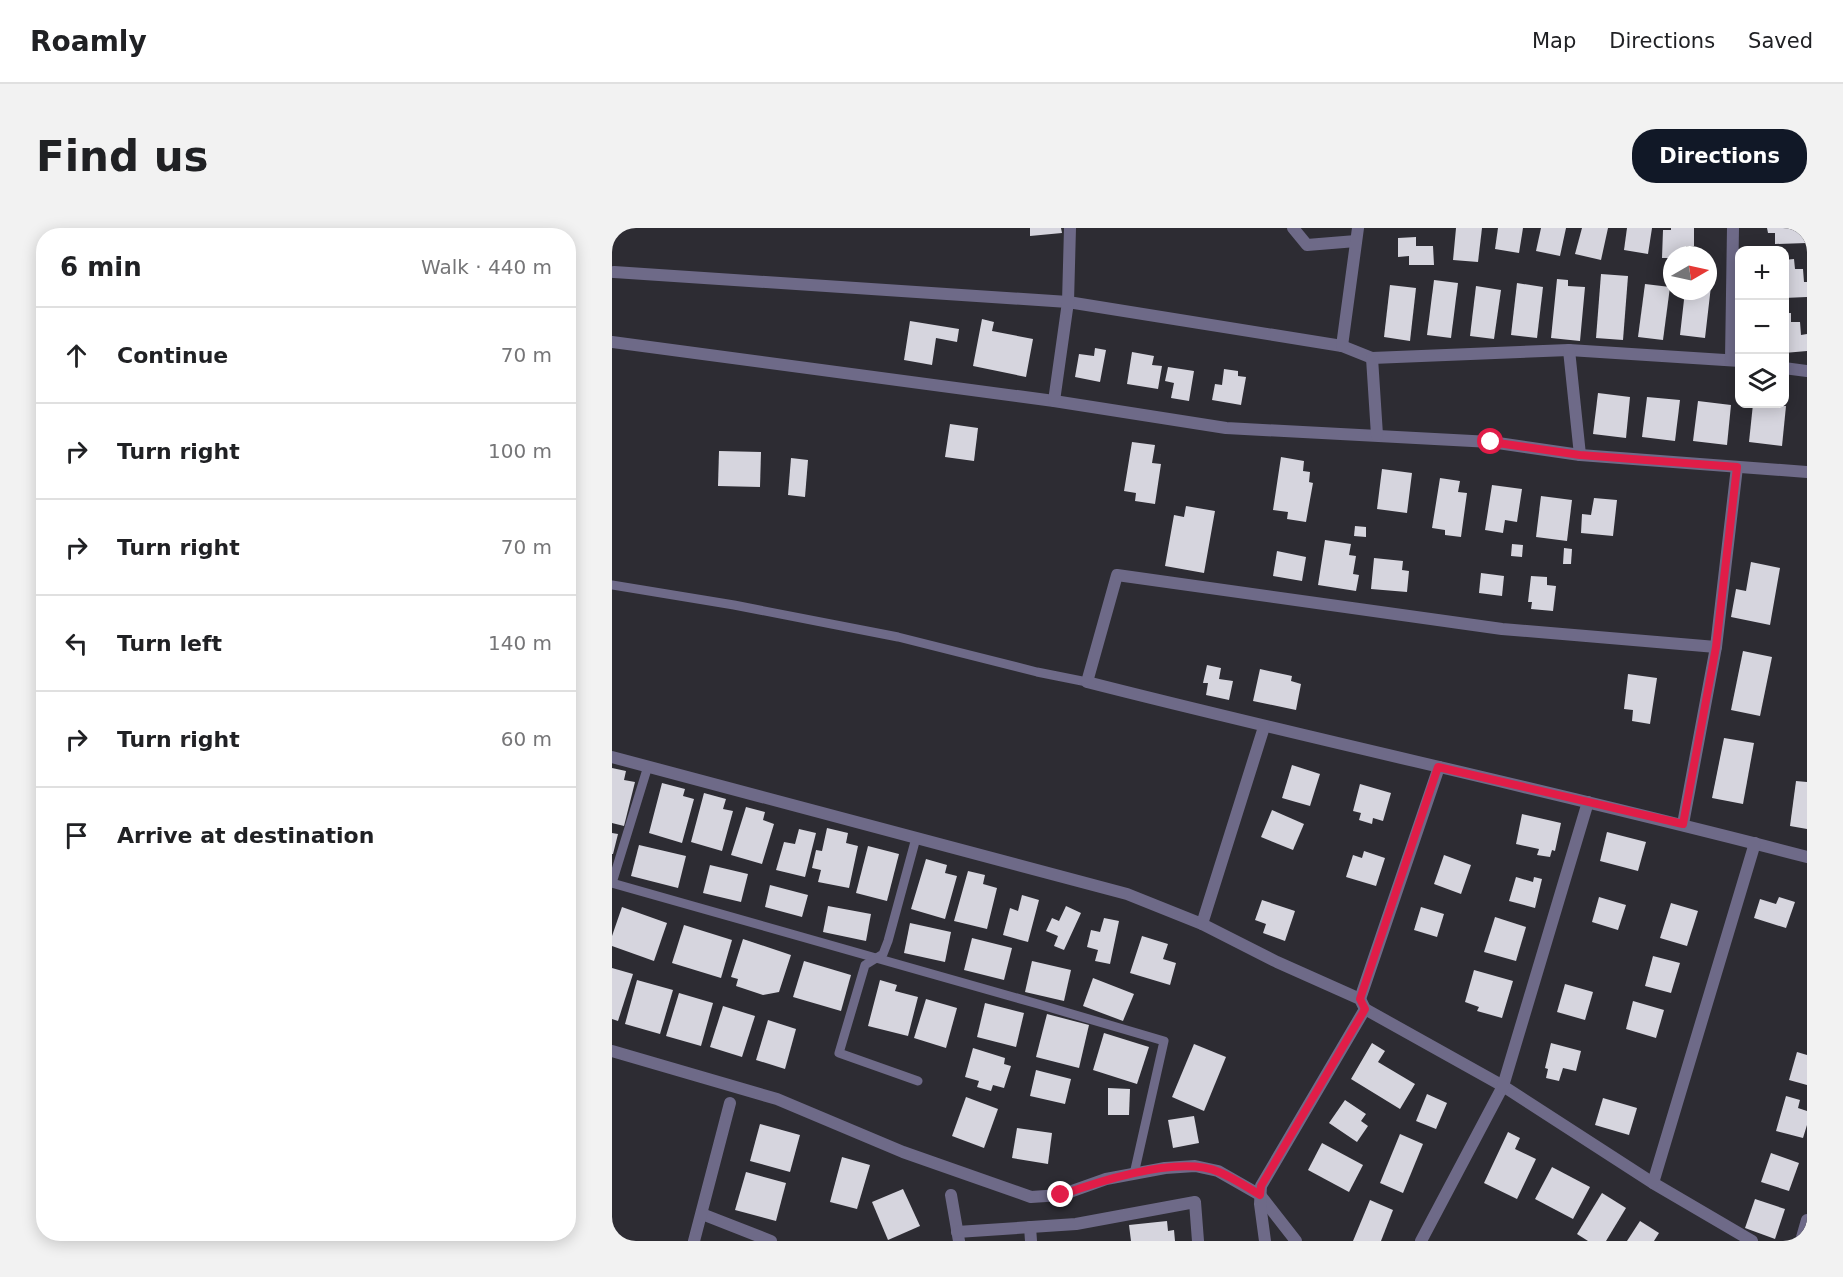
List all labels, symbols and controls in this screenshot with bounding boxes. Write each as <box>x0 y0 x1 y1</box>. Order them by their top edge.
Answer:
text: Roamly <box>30 25 147 58</box>
text: Map <box>1532 29 1576 53</box>
text: Directions <box>1609 29 1715 53</box>
text: Saved <box>1748 29 1813 53</box>
button: Directions <box>1632 129 1807 183</box>
text: Find us <box>36 132 209 181</box>
north arrow <box>1663 246 1717 300</box>
map controls <box>1735 246 1789 408</box>
button: + <box>1735 246 1789 300</box>
text: 6 min <box>60 252 142 282</box>
text: Walk · 440 m <box>421 255 552 279</box>
button: − <box>1735 300 1789 354</box>
icon: ahead <box>60 339 93 372</box>
text: Continue <box>117 343 228 368</box>
text: 70 m <box>501 343 552 367</box>
button: layers <box>1735 354 1789 408</box>
route start <box>1477 428 1503 454</box>
icon: right <box>60 435 93 468</box>
text: Turn right <box>117 439 240 464</box>
text: 100 m <box>488 439 552 463</box>
icon: right <box>60 531 93 564</box>
text: Turn right <box>117 535 240 560</box>
text: 70 m <box>501 535 552 559</box>
icon: left <box>60 627 93 660</box>
text: Turn left <box>117 631 222 656</box>
text: 140 m <box>488 631 552 655</box>
icon: right <box>60 723 93 756</box>
text: Turn right <box>117 727 240 752</box>
text: 60 m <box>501 727 552 751</box>
icon: arrive <box>60 819 93 852</box>
text: Arrive at destination <box>117 823 374 848</box>
route end <box>1047 1181 1073 1207</box>

